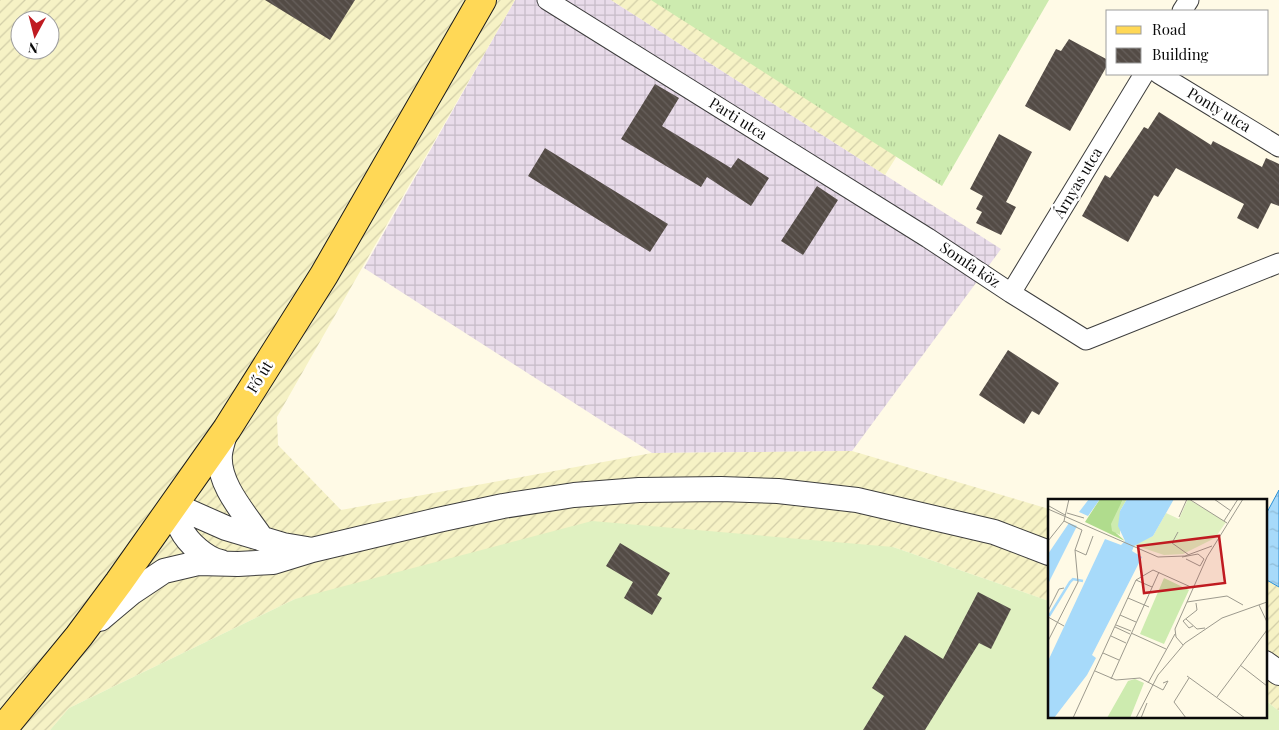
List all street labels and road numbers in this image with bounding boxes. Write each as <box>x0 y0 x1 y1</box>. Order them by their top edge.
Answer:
street label: Ponty utca <box>1184 82 1255 136</box>
street label: Parti utca <box>706 92 772 144</box>
street label: Árnyas utca <box>1048 143 1106 222</box>
street label: Somfa köz <box>937 237 1005 292</box>
street label: Fő út <box>242 356 277 396</box>

